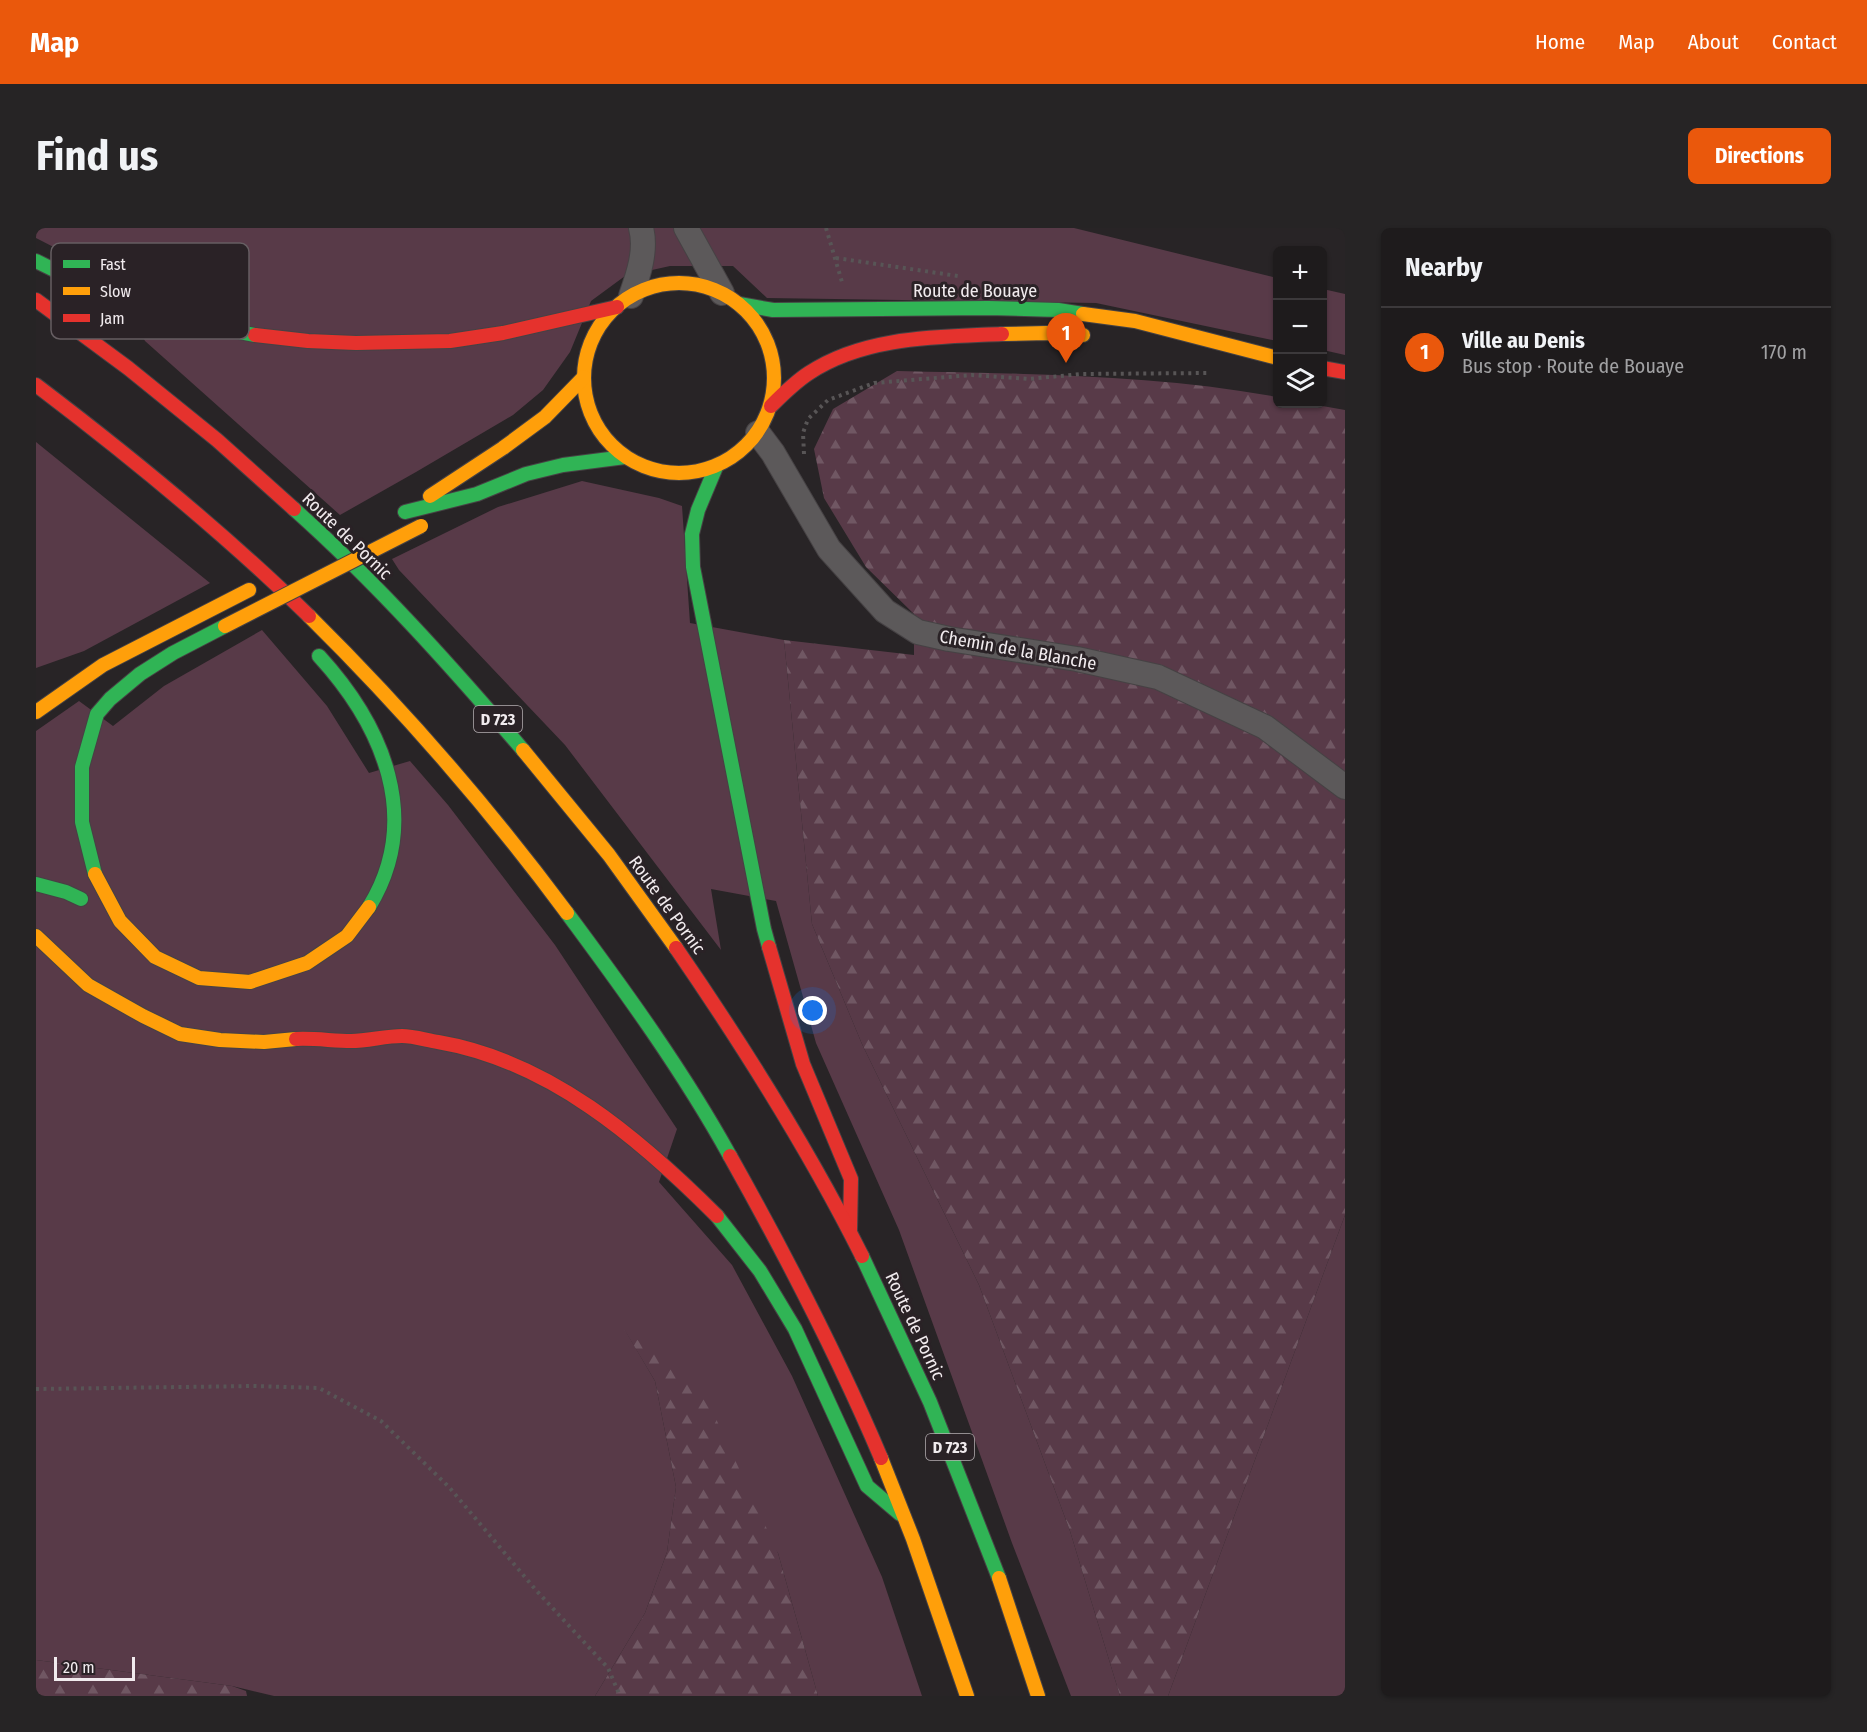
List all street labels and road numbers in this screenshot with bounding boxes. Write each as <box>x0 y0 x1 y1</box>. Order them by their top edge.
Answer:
street label: Route de Bouaye <box>913 280 1037 302</box>
street label: Route de Pornic <box>298 488 397 585</box>
street label: Chemin de la Blanche <box>938 625 1098 675</box>
road number: D 723 <box>474 706 522 732</box>
street label: Route de Pornic <box>624 851 710 959</box>
street label: Route de Pornic <box>880 1269 950 1384</box>
road number: D 723 <box>926 1434 974 1460</box>

